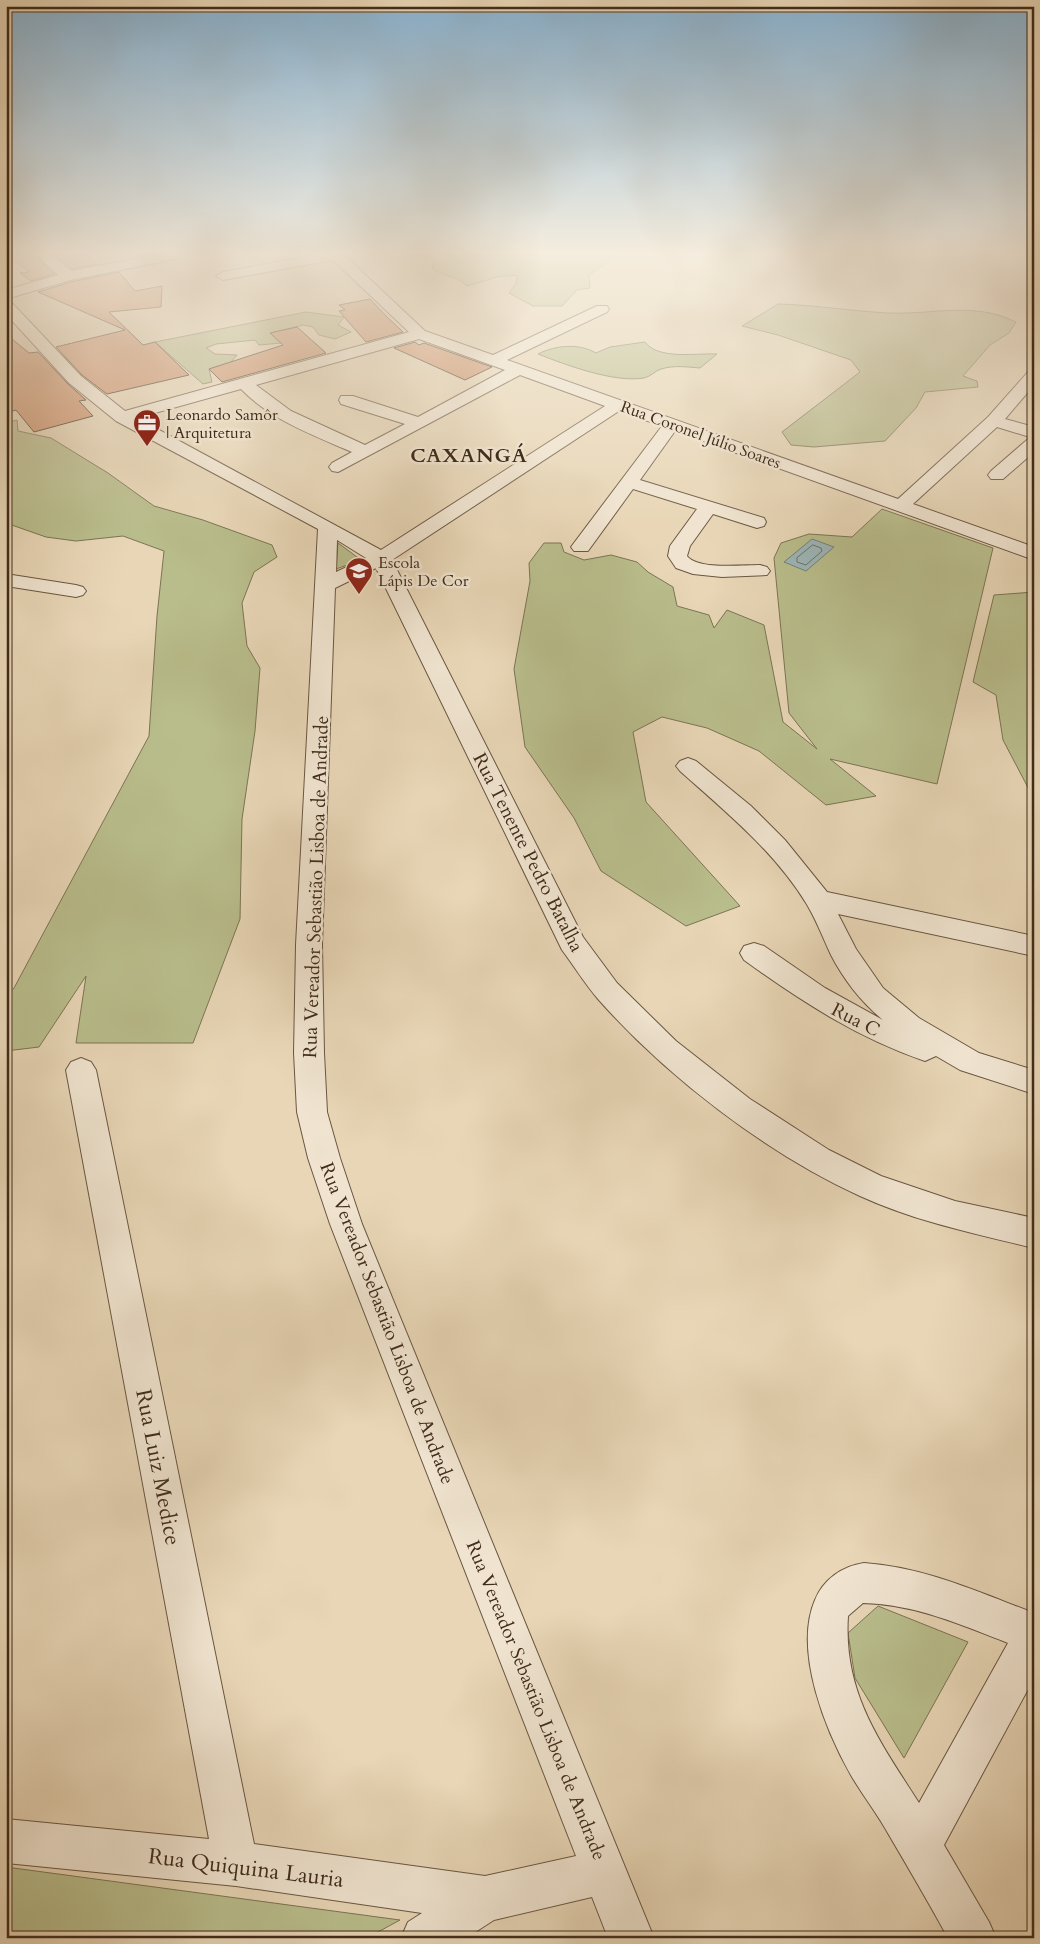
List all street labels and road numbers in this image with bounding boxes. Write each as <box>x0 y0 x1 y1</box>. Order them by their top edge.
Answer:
street label: Rua Coronel Júlio Soares <box>618 396 784 474</box>
street label: Rua Vereador Sebastião Lisboa de Andrade <box>297 715 335 1059</box>
street label: Rua Tenente Pedro Batalha <box>466 748 590 957</box>
street label: Rua C <box>827 997 884 1043</box>
street label: Rua Vereador Sebastião Lisboa de Andrade <box>314 1159 461 1488</box>
street label: Rua Luiz Medice <box>128 1386 188 1548</box>
street label: Rua Vereador Sebastião Lisboa de Andrade <box>460 1537 612 1864</box>
street label: Rua Quiquina Lauria <box>147 1841 346 1895</box>

